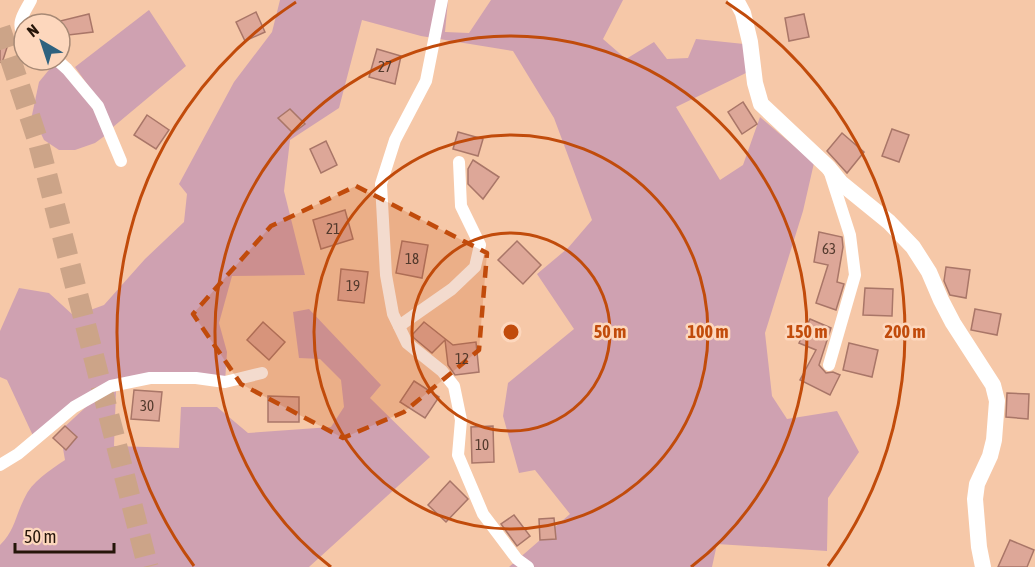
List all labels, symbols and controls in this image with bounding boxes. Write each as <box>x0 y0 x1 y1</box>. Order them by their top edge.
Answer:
north arrow <box>12 12 72 72</box>
text: N <box>23 20 42 40</box>
house number: 27 <box>378 58 392 75</box>
house number: 21 <box>326 220 340 237</box>
house number: 63 <box>822 240 836 257</box>
house number: 18 <box>405 250 419 267</box>
house number: 19 <box>346 277 360 294</box>
text: 50 m <box>594 321 626 342</box>
text: 100 m <box>688 321 728 342</box>
text: 150 m <box>787 321 827 342</box>
text: 200 m <box>885 321 925 342</box>
centre of rings <box>501 322 521 342</box>
house number: 12 <box>455 350 469 367</box>
house number: 30 <box>140 397 154 414</box>
house number: 10 <box>475 436 489 453</box>
scale bar <box>15 516 114 554</box>
text: 50 m <box>24 526 56 547</box>

